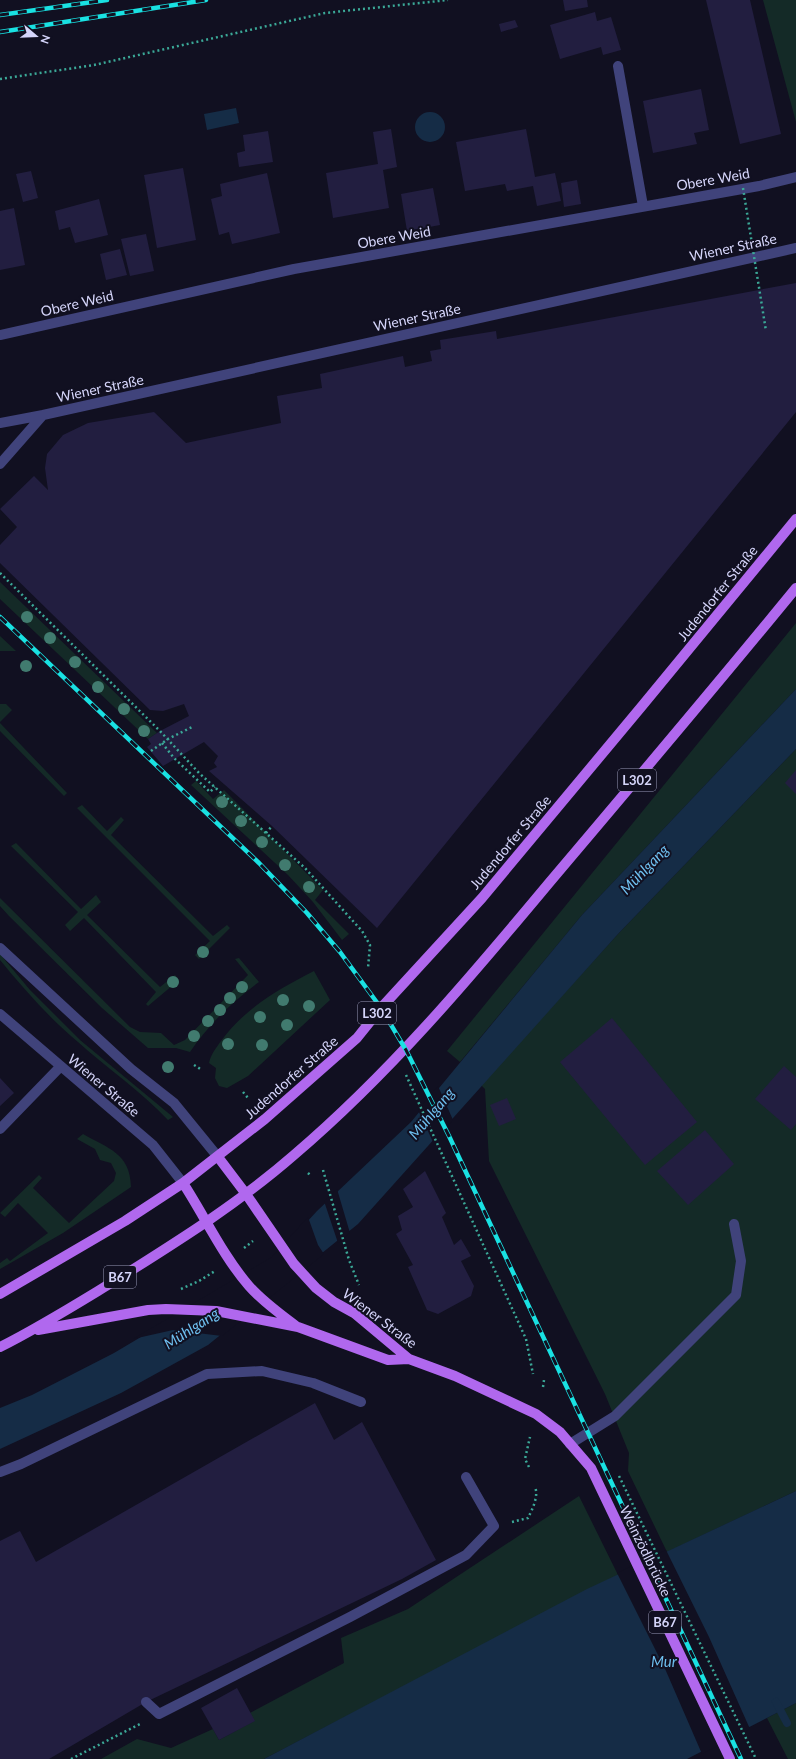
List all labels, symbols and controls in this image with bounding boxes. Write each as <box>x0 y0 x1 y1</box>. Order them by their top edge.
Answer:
north arrow <box>16 16 56 56</box>
text: N <box>38 33 53 46</box>
street label: Obere Weid <box>675 164 751 194</box>
street label: Obere Weid <box>356 222 432 252</box>
street label: Wiener Straße <box>688 229 778 265</box>
street label: Obere Weid <box>39 286 115 320</box>
street label: Wiener Straße <box>372 299 462 335</box>
street label: Wiener Straße <box>55 370 145 406</box>
street label: Judendorfer Straße <box>673 542 761 644</box>
road number: L302 <box>618 769 656 791</box>
street label: Judendorfer Straße <box>466 791 554 893</box>
water label: Mühlgang <box>616 840 673 898</box>
road number: L302 <box>358 1002 396 1024</box>
street label: Judendorfer Straße <box>241 1032 341 1122</box>
street label: Wiener Straße <box>65 1050 143 1120</box>
water label: Mühlgang <box>404 1083 458 1143</box>
road number: B67 <box>104 1266 136 1288</box>
street label: Wiener Straße <box>340 1285 420 1351</box>
water label: Mühlgang <box>160 1303 223 1352</box>
street label: Weinzödlbrücke <box>617 1503 675 1599</box>
road number: B67 <box>649 1611 681 1633</box>
water label: Mur <box>651 1652 678 1670</box>

